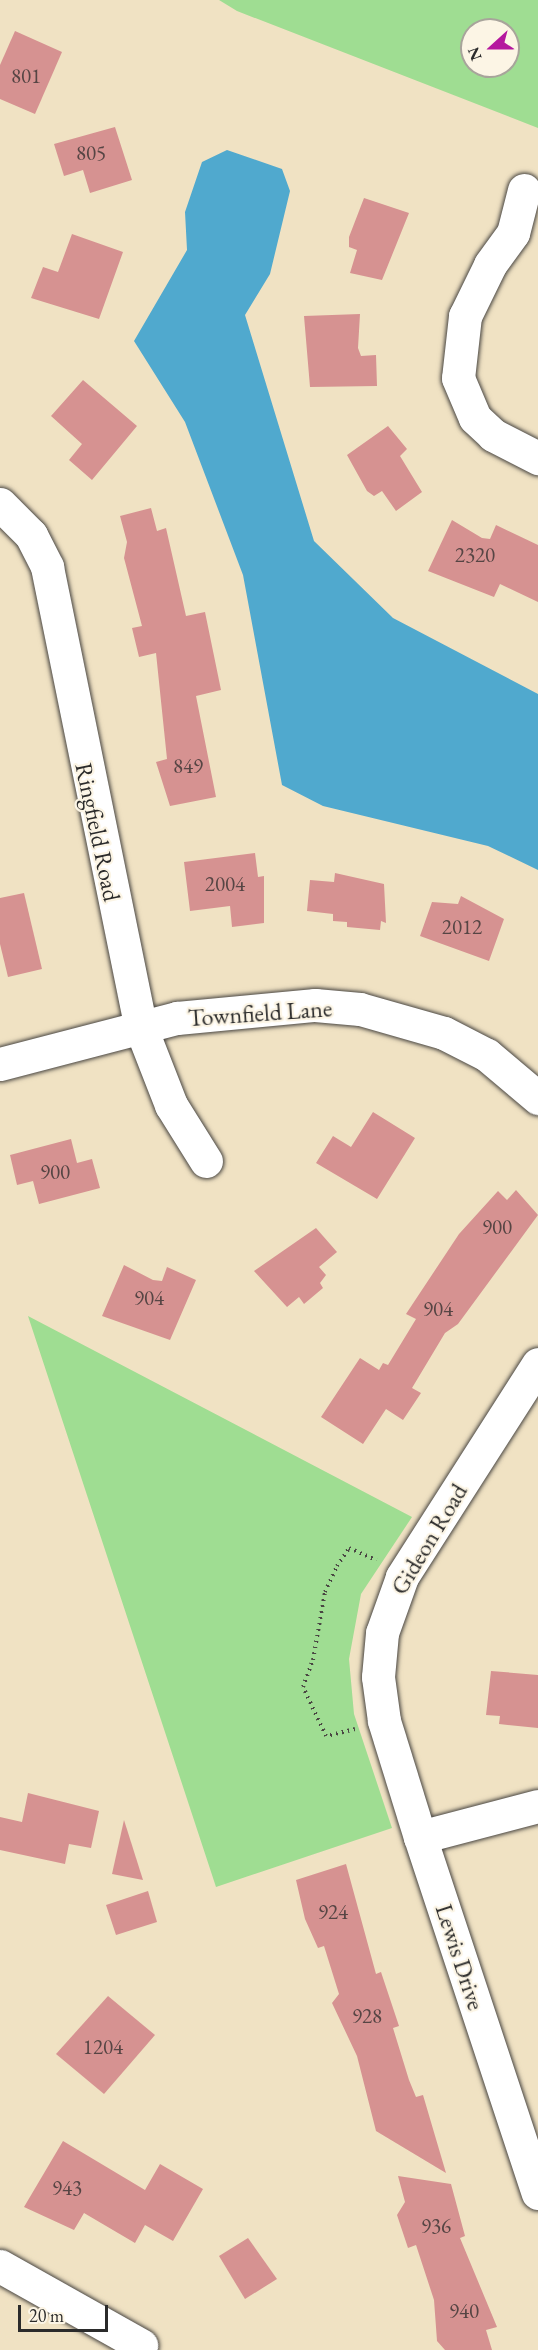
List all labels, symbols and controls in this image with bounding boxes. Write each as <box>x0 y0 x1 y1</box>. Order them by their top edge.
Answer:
north arrow <box>460 18 520 78</box>
text: N <box>462 44 487 64</box>
house number: 801 <box>11 63 41 89</box>
house number: 805 <box>76 140 106 166</box>
house number: 2320 <box>455 542 495 568</box>
house number: 849 <box>173 753 203 779</box>
street label: Ringfield Road <box>69 760 127 904</box>
house number: 2004 <box>205 871 245 897</box>
house number: 2012 <box>442 914 482 940</box>
street label: Townfield Lane <box>187 994 333 1032</box>
house number: 900 <box>40 1159 70 1185</box>
house number: 900 <box>482 1214 512 1240</box>
house number: 904 <box>134 1285 164 1311</box>
house number: 904 <box>423 1296 453 1322</box>
street label: Gideon Road <box>385 1478 473 1600</box>
house number: 924 <box>318 1899 348 1925</box>
street label: Lewis Drive <box>429 1900 491 2014</box>
house number: 928 <box>352 2003 382 2029</box>
house number: 1204 <box>83 2034 123 2060</box>
house number: 943 <box>52 2175 82 2201</box>
house number: 936 <box>421 2213 451 2239</box>
scale bar <box>21 2293 111 2331</box>
house number: 940 <box>449 2298 479 2324</box>
text: 20 m <box>29 2304 64 2327</box>

